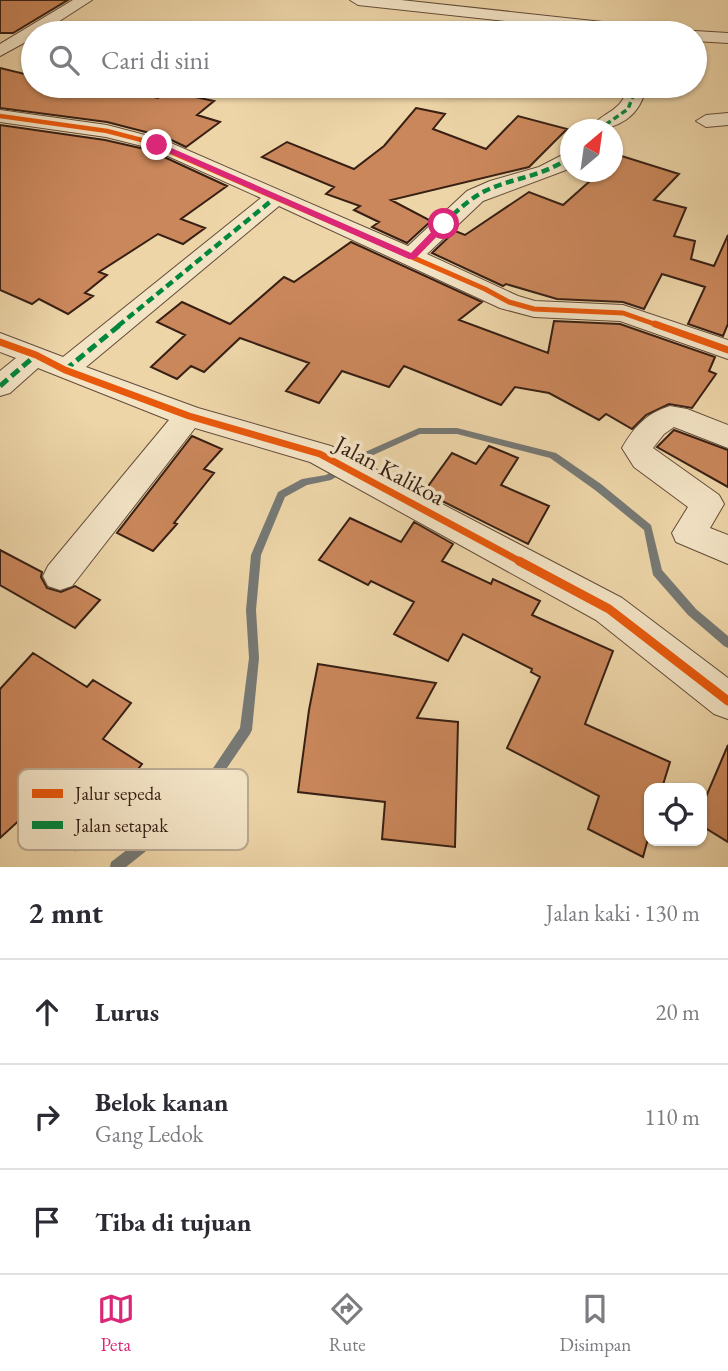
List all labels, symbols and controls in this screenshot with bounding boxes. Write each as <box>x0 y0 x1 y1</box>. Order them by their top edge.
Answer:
search box <box>21 21 707 98</box>
icon: search <box>45 41 83 79</box>
text: Cari di sini <box>101 43 210 77</box>
north arrow <box>560 119 623 182</box>
route end <box>141 129 172 160</box>
route start <box>428 208 459 239</box>
street label: Jalan Kalikoa <box>328 427 451 512</box>
legend <box>18 769 248 850</box>
text: Jalur sepeda <box>73 781 162 806</box>
map controls <box>644 783 707 846</box>
button: locate <box>644 783 707 846</box>
text: Jalan setapak <box>73 813 169 838</box>
text: 2 mnt <box>28 893 103 932</box>
text: Jalan kaki · 130 m <box>546 898 700 928</box>
icon: ahead <box>28 993 66 1031</box>
text: Lurus <box>95 995 159 1029</box>
text: 20 m <box>655 997 700 1027</box>
text: Belok kanan <box>95 1085 229 1119</box>
icon: right <box>28 1098 66 1136</box>
text: 110 m <box>644 1102 700 1132</box>
text: Gang Ledok <box>95 1119 203 1149</box>
icon: arrive <box>28 1203 66 1241</box>
text: Tiba di tujuan <box>95 1205 251 1239</box>
tab: Peta <box>97 1290 135 1357</box>
tab: Rute <box>328 1290 366 1357</box>
tab: Disimpan <box>560 1290 631 1357</box>

